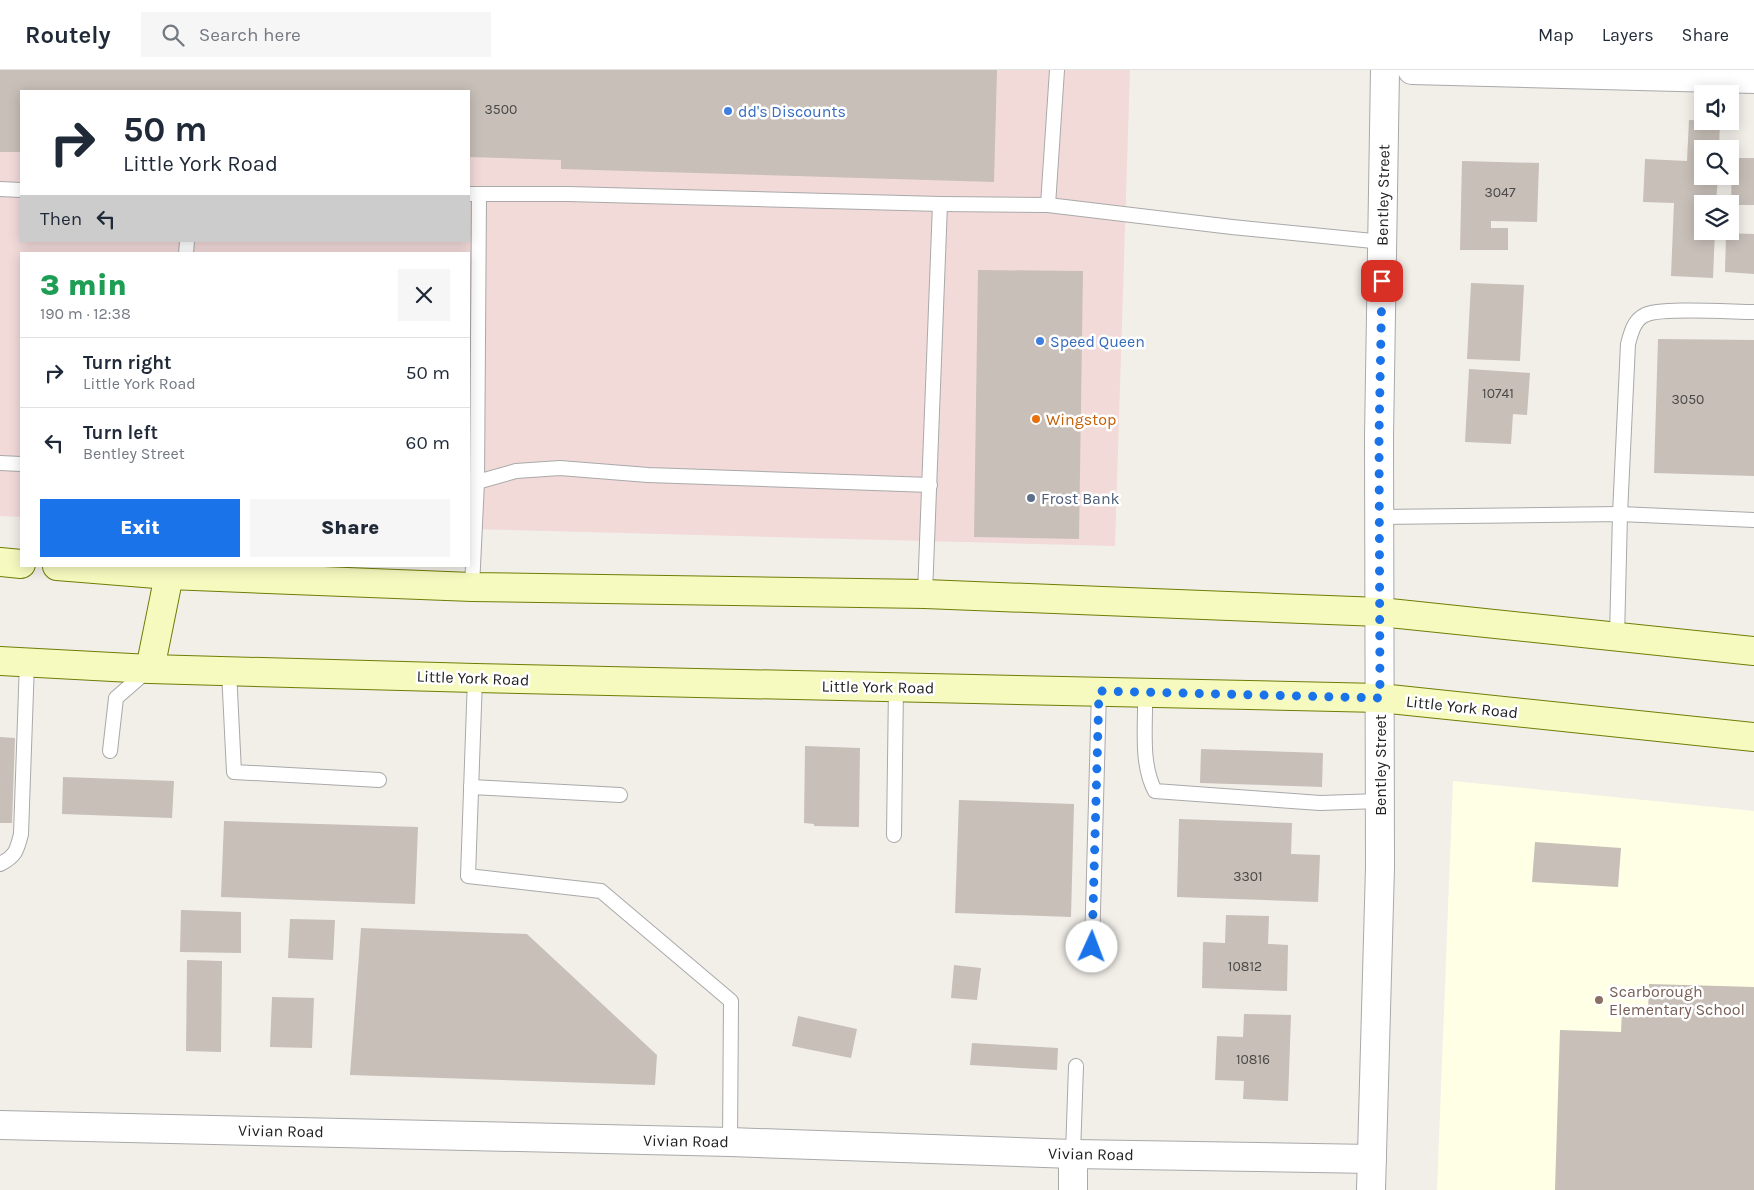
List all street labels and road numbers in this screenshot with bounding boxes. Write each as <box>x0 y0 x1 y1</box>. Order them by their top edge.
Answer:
street label: Bentley Street <box>1373 144 1393 246</box>
street label: Little York Road <box>416 667 530 689</box>
street label: Little York Road <box>821 677 935 697</box>
street label: Little York Road <box>1405 692 1519 722</box>
street label: Bentley Street <box>1371 714 1390 816</box>
street label: Vivian Road <box>238 1121 324 1141</box>
street label: Vivian Road <box>643 1131 729 1151</box>
street label: Vivian Road <box>1048 1144 1134 1164</box>

